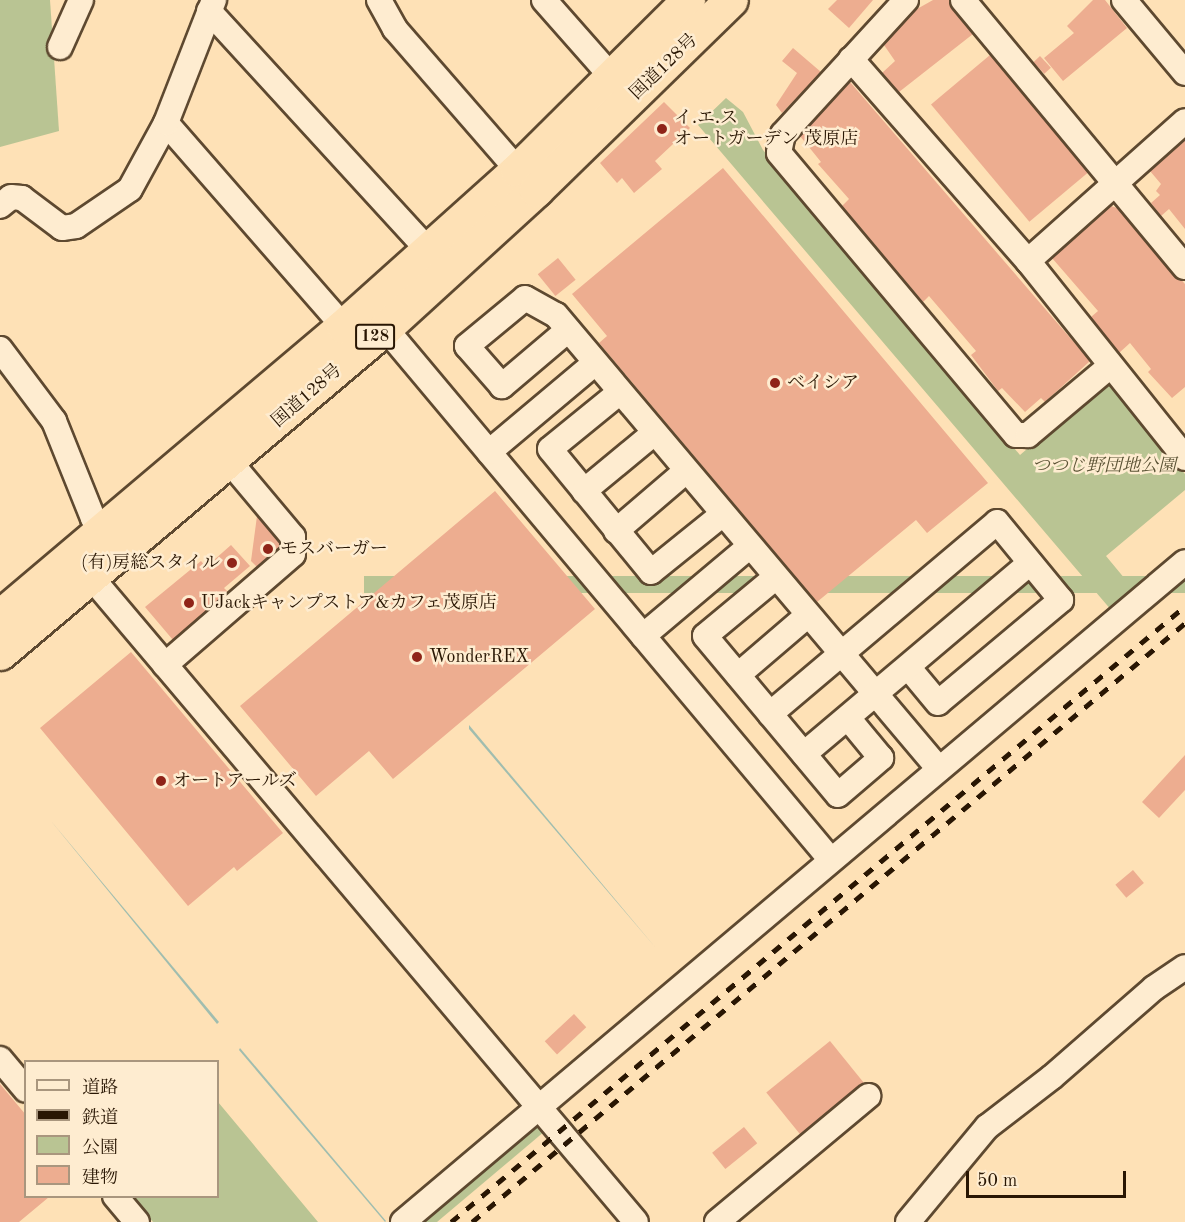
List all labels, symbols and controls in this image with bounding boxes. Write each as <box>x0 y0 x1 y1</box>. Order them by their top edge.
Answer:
street label: 国道128号 <box>626 30 702 104</box>
place label: イ.エ.ス オートガーデン 茂原店 <box>674 108 859 150</box>
marker: イ.エ.ス オートガーデン 茂原店 <box>655 122 669 136</box>
road number: 128 <box>354 324 396 350</box>
street label: 国道128号 <box>268 360 346 432</box>
place label: ベイシア <box>787 372 859 394</box>
marker: ベイシア <box>768 376 782 390</box>
park label: つつじ野団地公園 <box>1032 455 1176 477</box>
place label: モスバーガー <box>280 538 388 560</box>
marker: モスバーガー <box>261 542 275 556</box>
place label: (有)房総スタイル <box>81 552 220 574</box>
marker: (有)房総スタイル <box>225 556 239 570</box>
place label: UJackキャンプストア&カフェ茂原店 <box>201 592 499 614</box>
marker: UJackキャンプストア&カフェ茂原店 <box>182 596 196 610</box>
place label: WonderREX <box>429 646 529 668</box>
marker: WonderREX <box>410 650 424 664</box>
place label: オートアールズ <box>173 770 298 792</box>
marker: オートアールズ <box>154 774 168 788</box>
legend <box>24 1060 219 1198</box>
text: 道路 <box>82 1079 118 1097</box>
text: 鉄道 <box>82 1109 118 1127</box>
text: 公園 <box>82 1139 118 1157</box>
scale bar <box>969 1159 1130 1197</box>
text: 建物 <box>82 1169 118 1187</box>
text: 50 m <box>977 1172 1017 1190</box>

